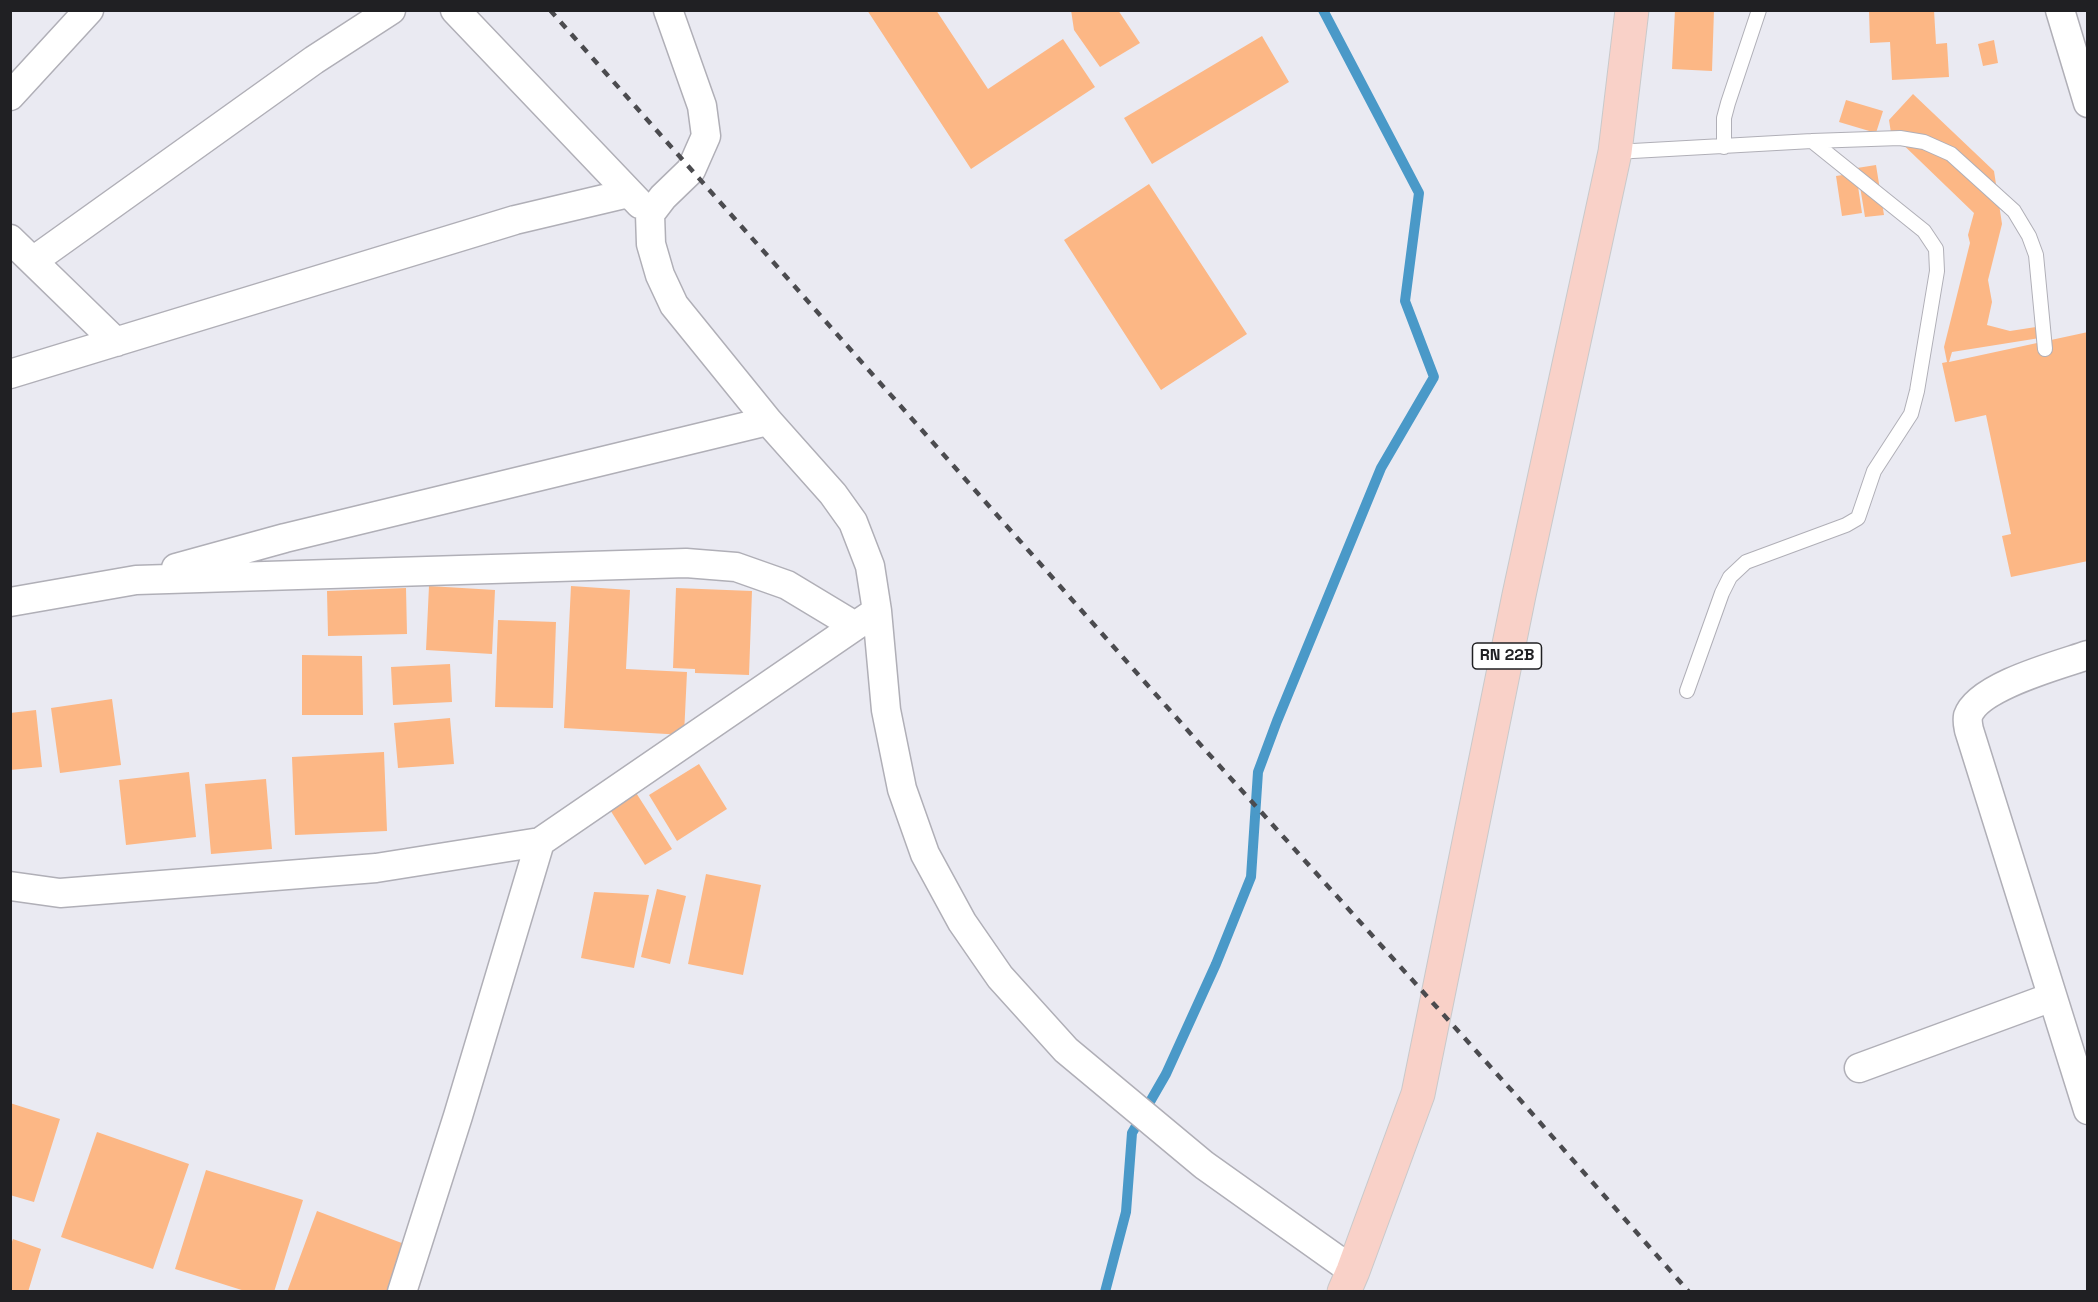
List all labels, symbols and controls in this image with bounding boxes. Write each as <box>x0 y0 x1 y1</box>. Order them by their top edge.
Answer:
road number: RN 22B <box>1472 643 1541 669</box>

